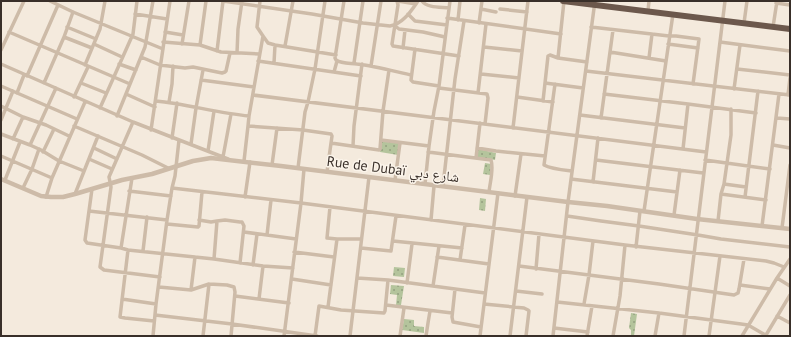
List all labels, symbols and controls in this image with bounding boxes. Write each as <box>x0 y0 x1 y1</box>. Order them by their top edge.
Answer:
street label: Rue de Dubaï شارع دبي <box>325 152 460 189</box>

